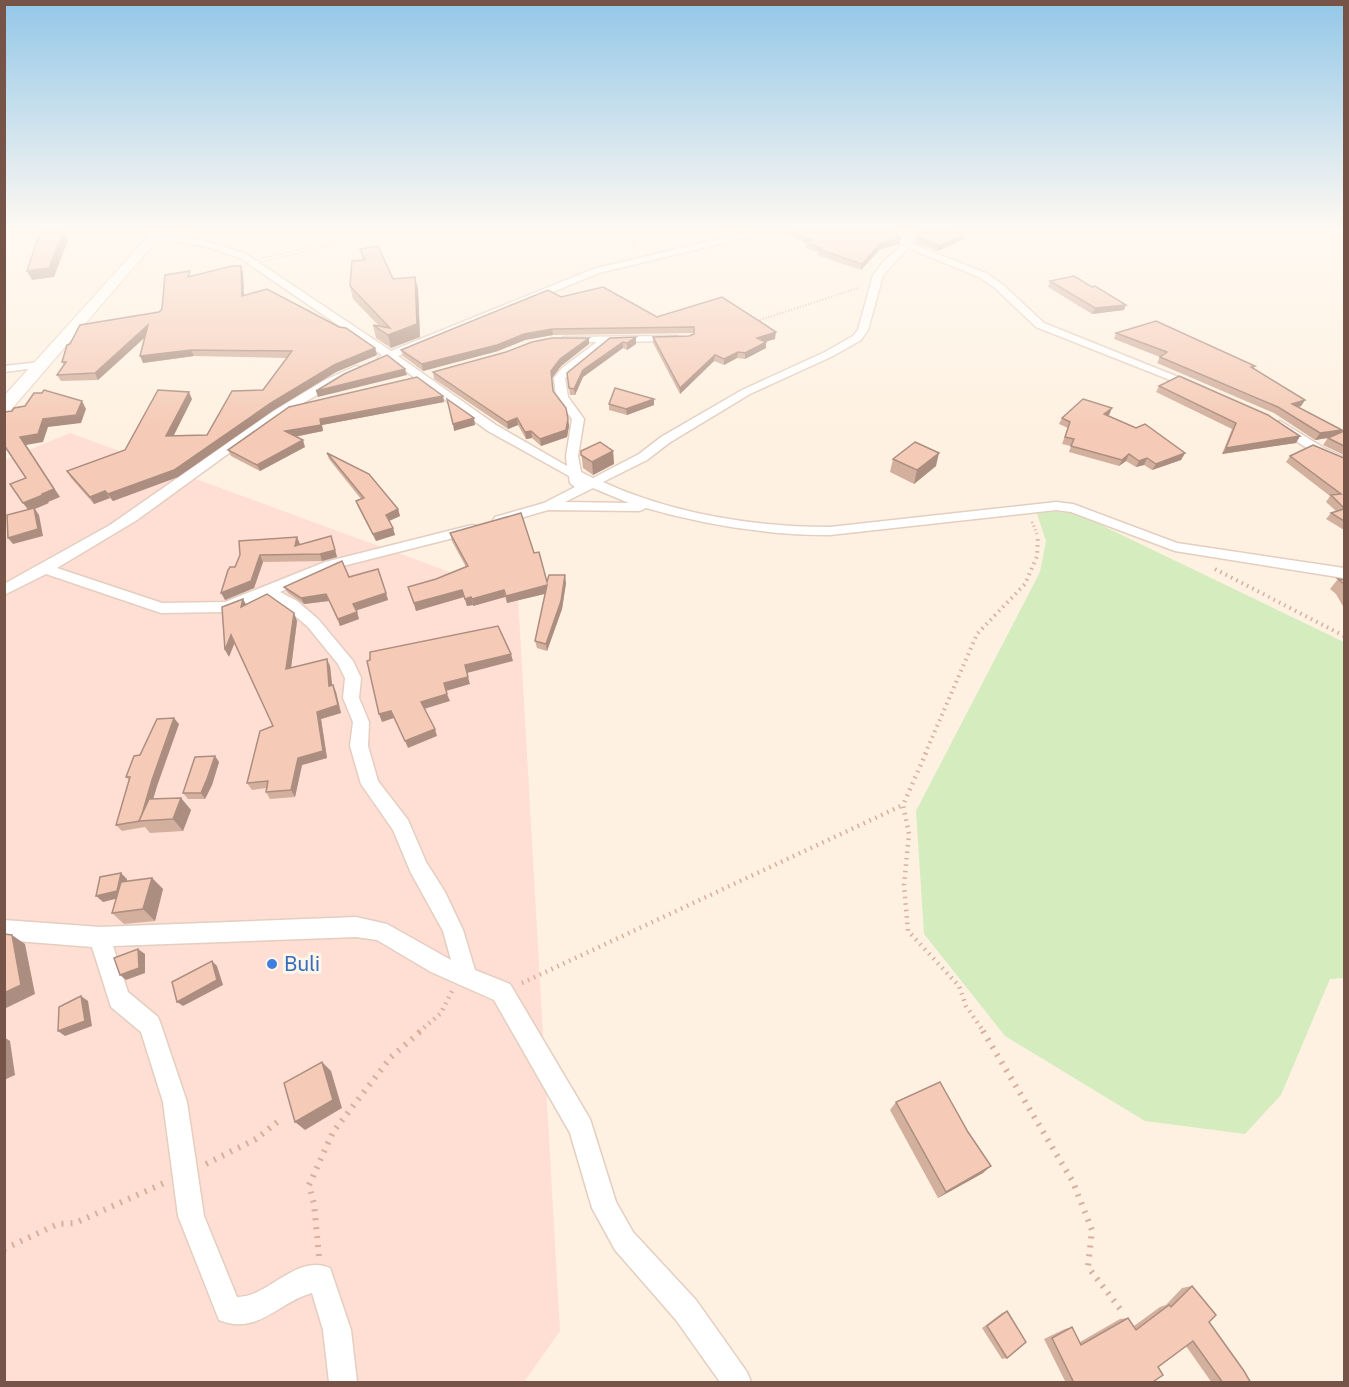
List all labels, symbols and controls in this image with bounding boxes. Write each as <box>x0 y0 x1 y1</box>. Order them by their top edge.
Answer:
place label: Buli <box>284 952 320 976</box>
marker: Buli <box>265 957 279 971</box>

